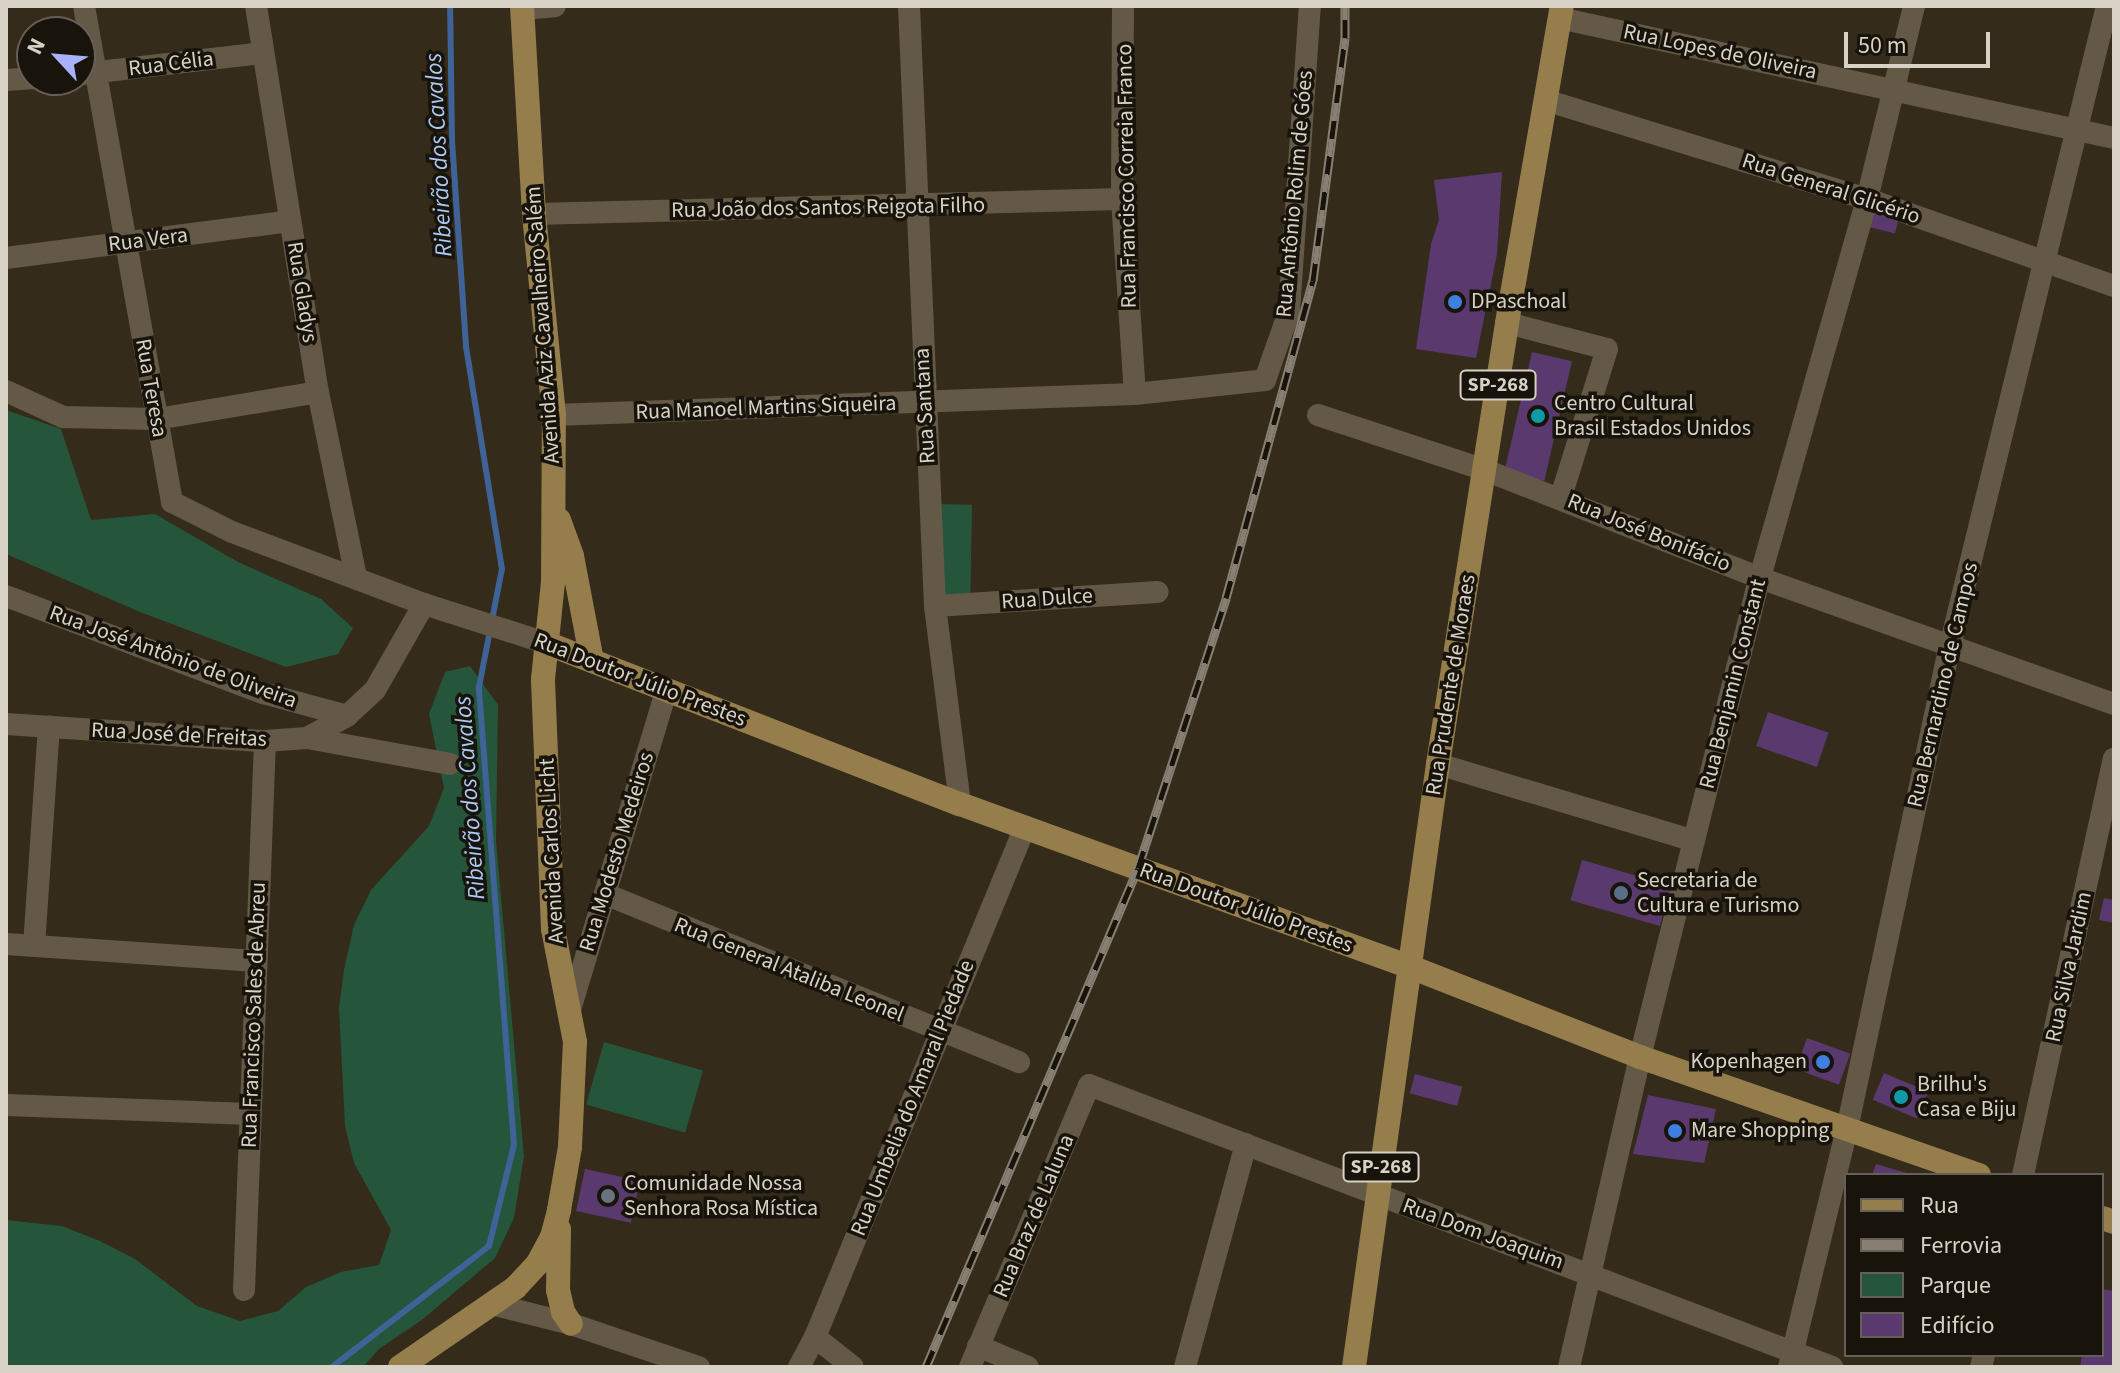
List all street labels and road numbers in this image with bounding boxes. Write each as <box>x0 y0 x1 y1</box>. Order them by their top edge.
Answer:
street label: Rua Lopes de Oliveira <box>1621 19 1819 85</box>
street label: Rua Francisco Correia Franco <box>1111 43 1143 309</box>
street label: Rua Célia <box>127 46 215 82</box>
street label: Rua Antônio Rolim de Góes <box>1271 69 1319 319</box>
street label: Rua General Glicério <box>1739 148 1923 230</box>
street label: Avenida Aziz Cavalheiro Salém <box>520 185 566 465</box>
street label: Rua João dos Santos Reigota Filho <box>671 192 985 224</box>
street label: Rua Vera <box>107 222 189 258</box>
street label: Rua Gladys <box>281 240 323 344</box>
street label: Rua Teresa <box>129 337 173 439</box>
street label: Rua Santana <box>909 347 941 465</box>
road number: SP-268 <box>1458 369 1538 401</box>
street label: Rua Manoel Martins Siqueira <box>635 390 897 426</box>
street label: Rua José Bonifácio <box>1564 488 1734 578</box>
street label: Rua Bernardino de Campos <box>1902 560 1984 810</box>
street label: Rua Prudente de Moraes <box>1420 573 1482 797</box>
street label: Rua Benjamin Constant <box>1694 576 1772 792</box>
street label: Rua Dulce <box>1000 583 1094 615</box>
street label: Rua José Antônio de Oliveira <box>46 600 300 714</box>
street label: Rua Doutor Júlio Prestes <box>530 627 750 733</box>
street label: Rua José de Freitas <box>90 717 268 753</box>
street label: Rua Modesto Medeiros <box>574 749 660 955</box>
street label: Avenida Carlos Licht <box>534 757 570 945</box>
street label: Rua Doutor Júlio Prestes <box>1136 857 1356 959</box>
street label: Rua Francisco Sales de Abreu <box>236 882 272 1148</box>
street label: Rua Silva Jardim <box>2040 889 2098 1045</box>
street label: Rua General Ataliba Leonel <box>670 912 908 1028</box>
street label: Rua Umbelia do Amaral Piedade <box>845 956 981 1240</box>
street label: Rua Braz de Laluna <box>988 1130 1080 1302</box>
road number: SP-268 <box>1341 1151 1421 1183</box>
street label: Rua Dom Joaquim <box>1399 1193 1567 1275</box>

